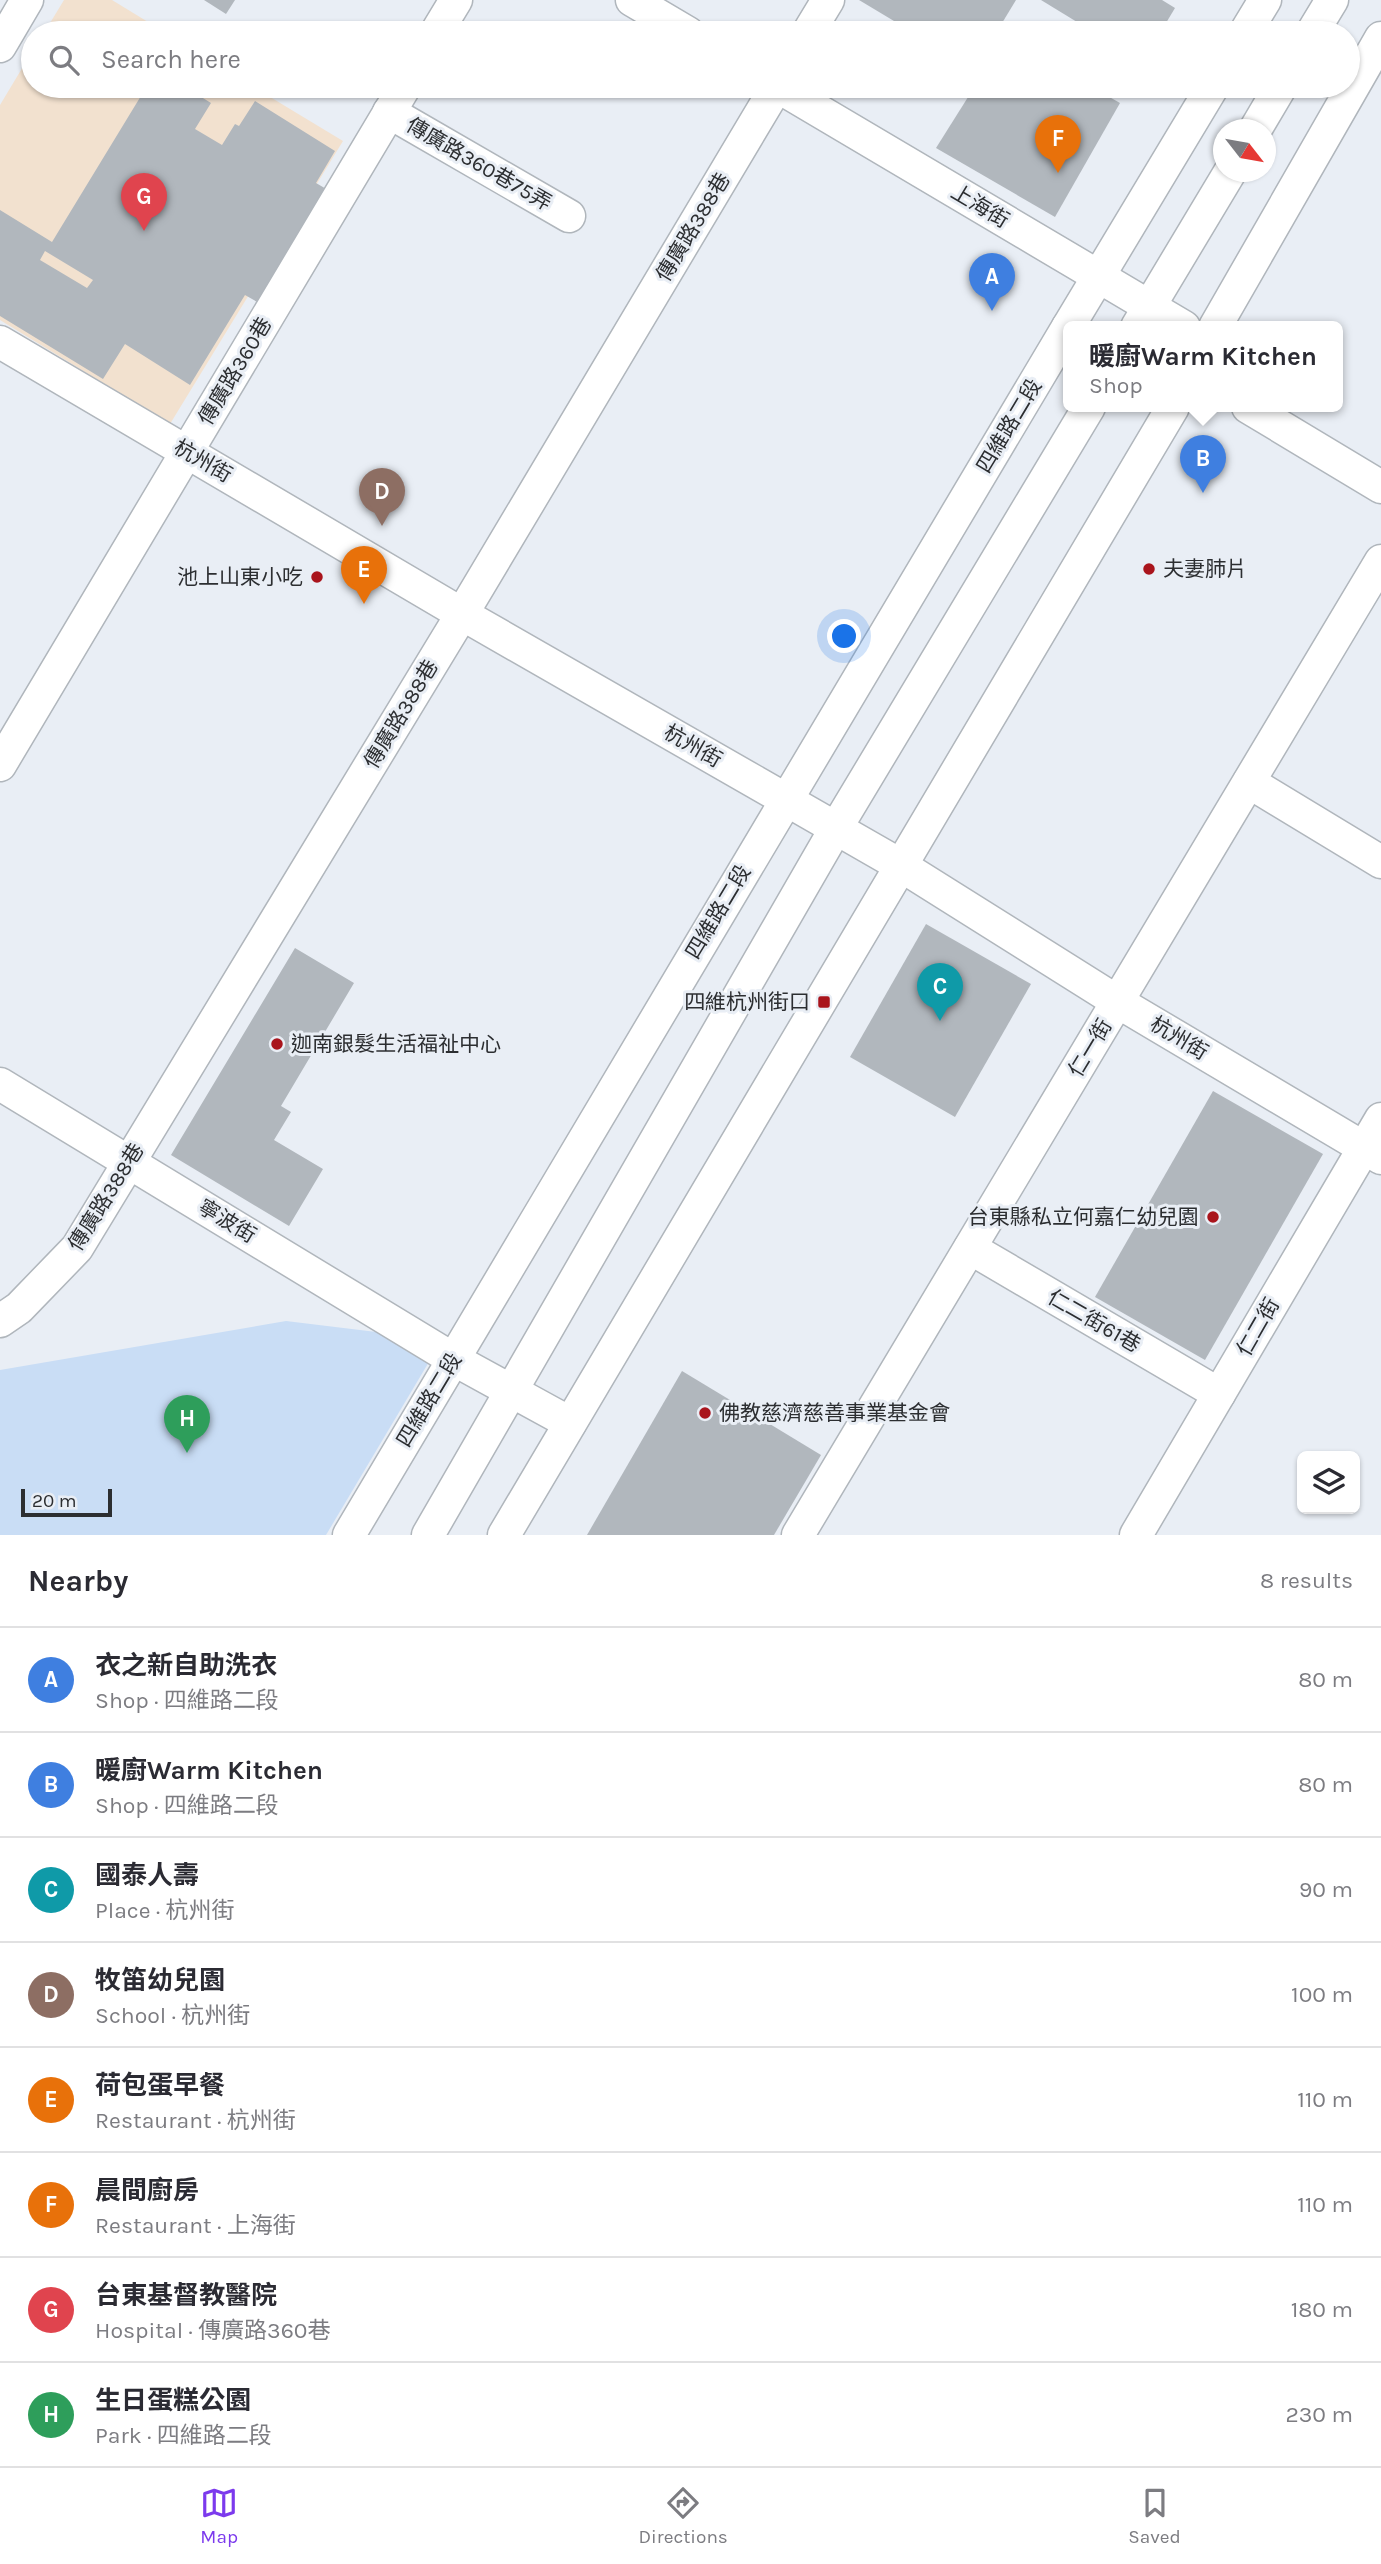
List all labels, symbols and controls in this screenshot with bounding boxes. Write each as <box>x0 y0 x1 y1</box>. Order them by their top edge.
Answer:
search box <box>21 21 1360 98</box>
icon: search <box>45 41 83 79</box>
text: Search here <box>101 44 241 75</box>
street label: 傳廣路360巷75弄 <box>402 113 556 215</box>
pin: F <box>1035 115 1081 173</box>
north arrow <box>1213 119 1276 182</box>
street label: 傳廣路388巷 <box>651 168 735 286</box>
pin: G <box>121 173 167 231</box>
street label: 上海街 <box>947 179 1013 233</box>
pin: A <box>969 253 1015 311</box>
street label: 傳廣路360巷 <box>194 313 276 429</box>
popup <box>1063 321 1343 412</box>
text: 暖廚Warm Kitchen <box>1089 341 1317 372</box>
text: Shop <box>1089 372 1143 399</box>
street label: 四維路二段 <box>972 375 1046 477</box>
street label: 杭州街 <box>170 435 236 487</box>
pin: B <box>1180 435 1226 493</box>
pin: D <box>359 468 405 526</box>
pin: E <box>341 546 387 604</box>
place label: 夫妻肺片 <box>1163 557 1247 581</box>
marker: 夫妻肺片 <box>1141 561 1157 577</box>
place label: 池上山東小吃 <box>177 565 303 589</box>
marker: 池上山東小吃 <box>309 569 325 585</box>
your location <box>827 619 861 653</box>
street label: 傳廣路388巷 <box>359 655 443 773</box>
street label: 杭州街 <box>660 720 726 772</box>
street label: 四維路二段 <box>681 861 755 963</box>
pin: C <box>917 963 963 1021</box>
place label: 四維杭州街口 <box>684 990 810 1014</box>
marker: 四維杭州街口 <box>816 994 832 1010</box>
street label: 杭州街 <box>1146 1011 1212 1065</box>
street label: 仁一街 <box>1063 1015 1117 1081</box>
place label: 迦南銀髮生活福祉中心 <box>291 1032 501 1056</box>
marker: 迦南銀髮生活福祉中心 <box>269 1036 285 1052</box>
street label: 傳廣路388巷 <box>63 1139 149 1255</box>
street label: 寧波街 <box>194 1194 260 1248</box>
place label: 台東縣私立何嘉仁幼兒園 <box>968 1205 1199 1229</box>
marker: 台東縣私立何嘉仁幼兒園 <box>1205 1209 1221 1225</box>
street label: 仁二街61巷 <box>1043 1285 1145 1357</box>
street label: 仁二街 <box>1232 1294 1284 1360</box>
street label: 四維路二段 <box>392 1349 466 1451</box>
pin: H <box>164 1395 210 1453</box>
place label: 佛教慈濟慈善事業基金會 <box>719 1401 950 1425</box>
marker: 佛教慈濟慈善事業基金會 <box>697 1405 713 1421</box>
map controls <box>1297 1451 1360 1514</box>
button: layers <box>1297 1451 1360 1514</box>
scale bar <box>21 1486 112 1518</box>
text: 20 m <box>32 1490 77 1512</box>
text: Nearby <box>28 1563 128 1599</box>
text: 8 results <box>1260 1567 1353 1594</box>
text: 衣之新自助洗衣 <box>95 1650 277 1681</box>
text: A <box>44 1666 58 1693</box>
text: 80 m <box>1298 1666 1353 1693</box>
text: Shop · 四維路二段 <box>95 1687 279 1714</box>
text: 暖廚Warm Kitchen <box>95 1755 323 1786</box>
text: B <box>44 1771 58 1798</box>
text: 80 m <box>1298 1771 1353 1798</box>
text: Shop · 四維路二段 <box>95 1792 279 1819</box>
text: 國泰人壽 <box>95 1860 199 1891</box>
text: C <box>44 1876 58 1903</box>
text: 90 m <box>1299 1876 1353 1903</box>
text: Place · 杭州街 <box>95 1897 235 1924</box>
text: 牧笛幼兒園 <box>95 1965 225 1996</box>
text: D <box>43 1981 59 2008</box>
text: 100 m <box>1291 1981 1353 2008</box>
text: School · 杭州街 <box>95 2002 250 2029</box>
text: 荷包蛋早餐 <box>95 2070 225 2101</box>
text: E <box>44 2086 58 2113</box>
text: 110 m <box>1297 2086 1353 2113</box>
text: Restaurant · 杭州街 <box>95 2107 296 2134</box>
text: 晨間廚房 <box>95 2175 199 2206</box>
text: F <box>45 2191 57 2218</box>
text: 110 m <box>1297 2191 1353 2218</box>
text: Restaurant · 上海街 <box>95 2212 296 2239</box>
text: 台東基督教醫院 <box>95 2280 277 2311</box>
text: G <box>43 2296 59 2323</box>
text: 180 m <box>1291 2296 1353 2323</box>
text: Hospital · 傳廣路360巷 <box>95 2317 331 2344</box>
text: 生日蛋糕公園 <box>95 2385 251 2416</box>
text: H <box>43 2401 59 2428</box>
text: 230 m <box>1285 2401 1353 2428</box>
text: Park · 四維路二段 <box>95 2422 272 2449</box>
tab: Map <box>200 2484 238 2548</box>
tab: Directions <box>639 2484 728 2548</box>
tab: Saved <box>1128 2484 1181 2548</box>

